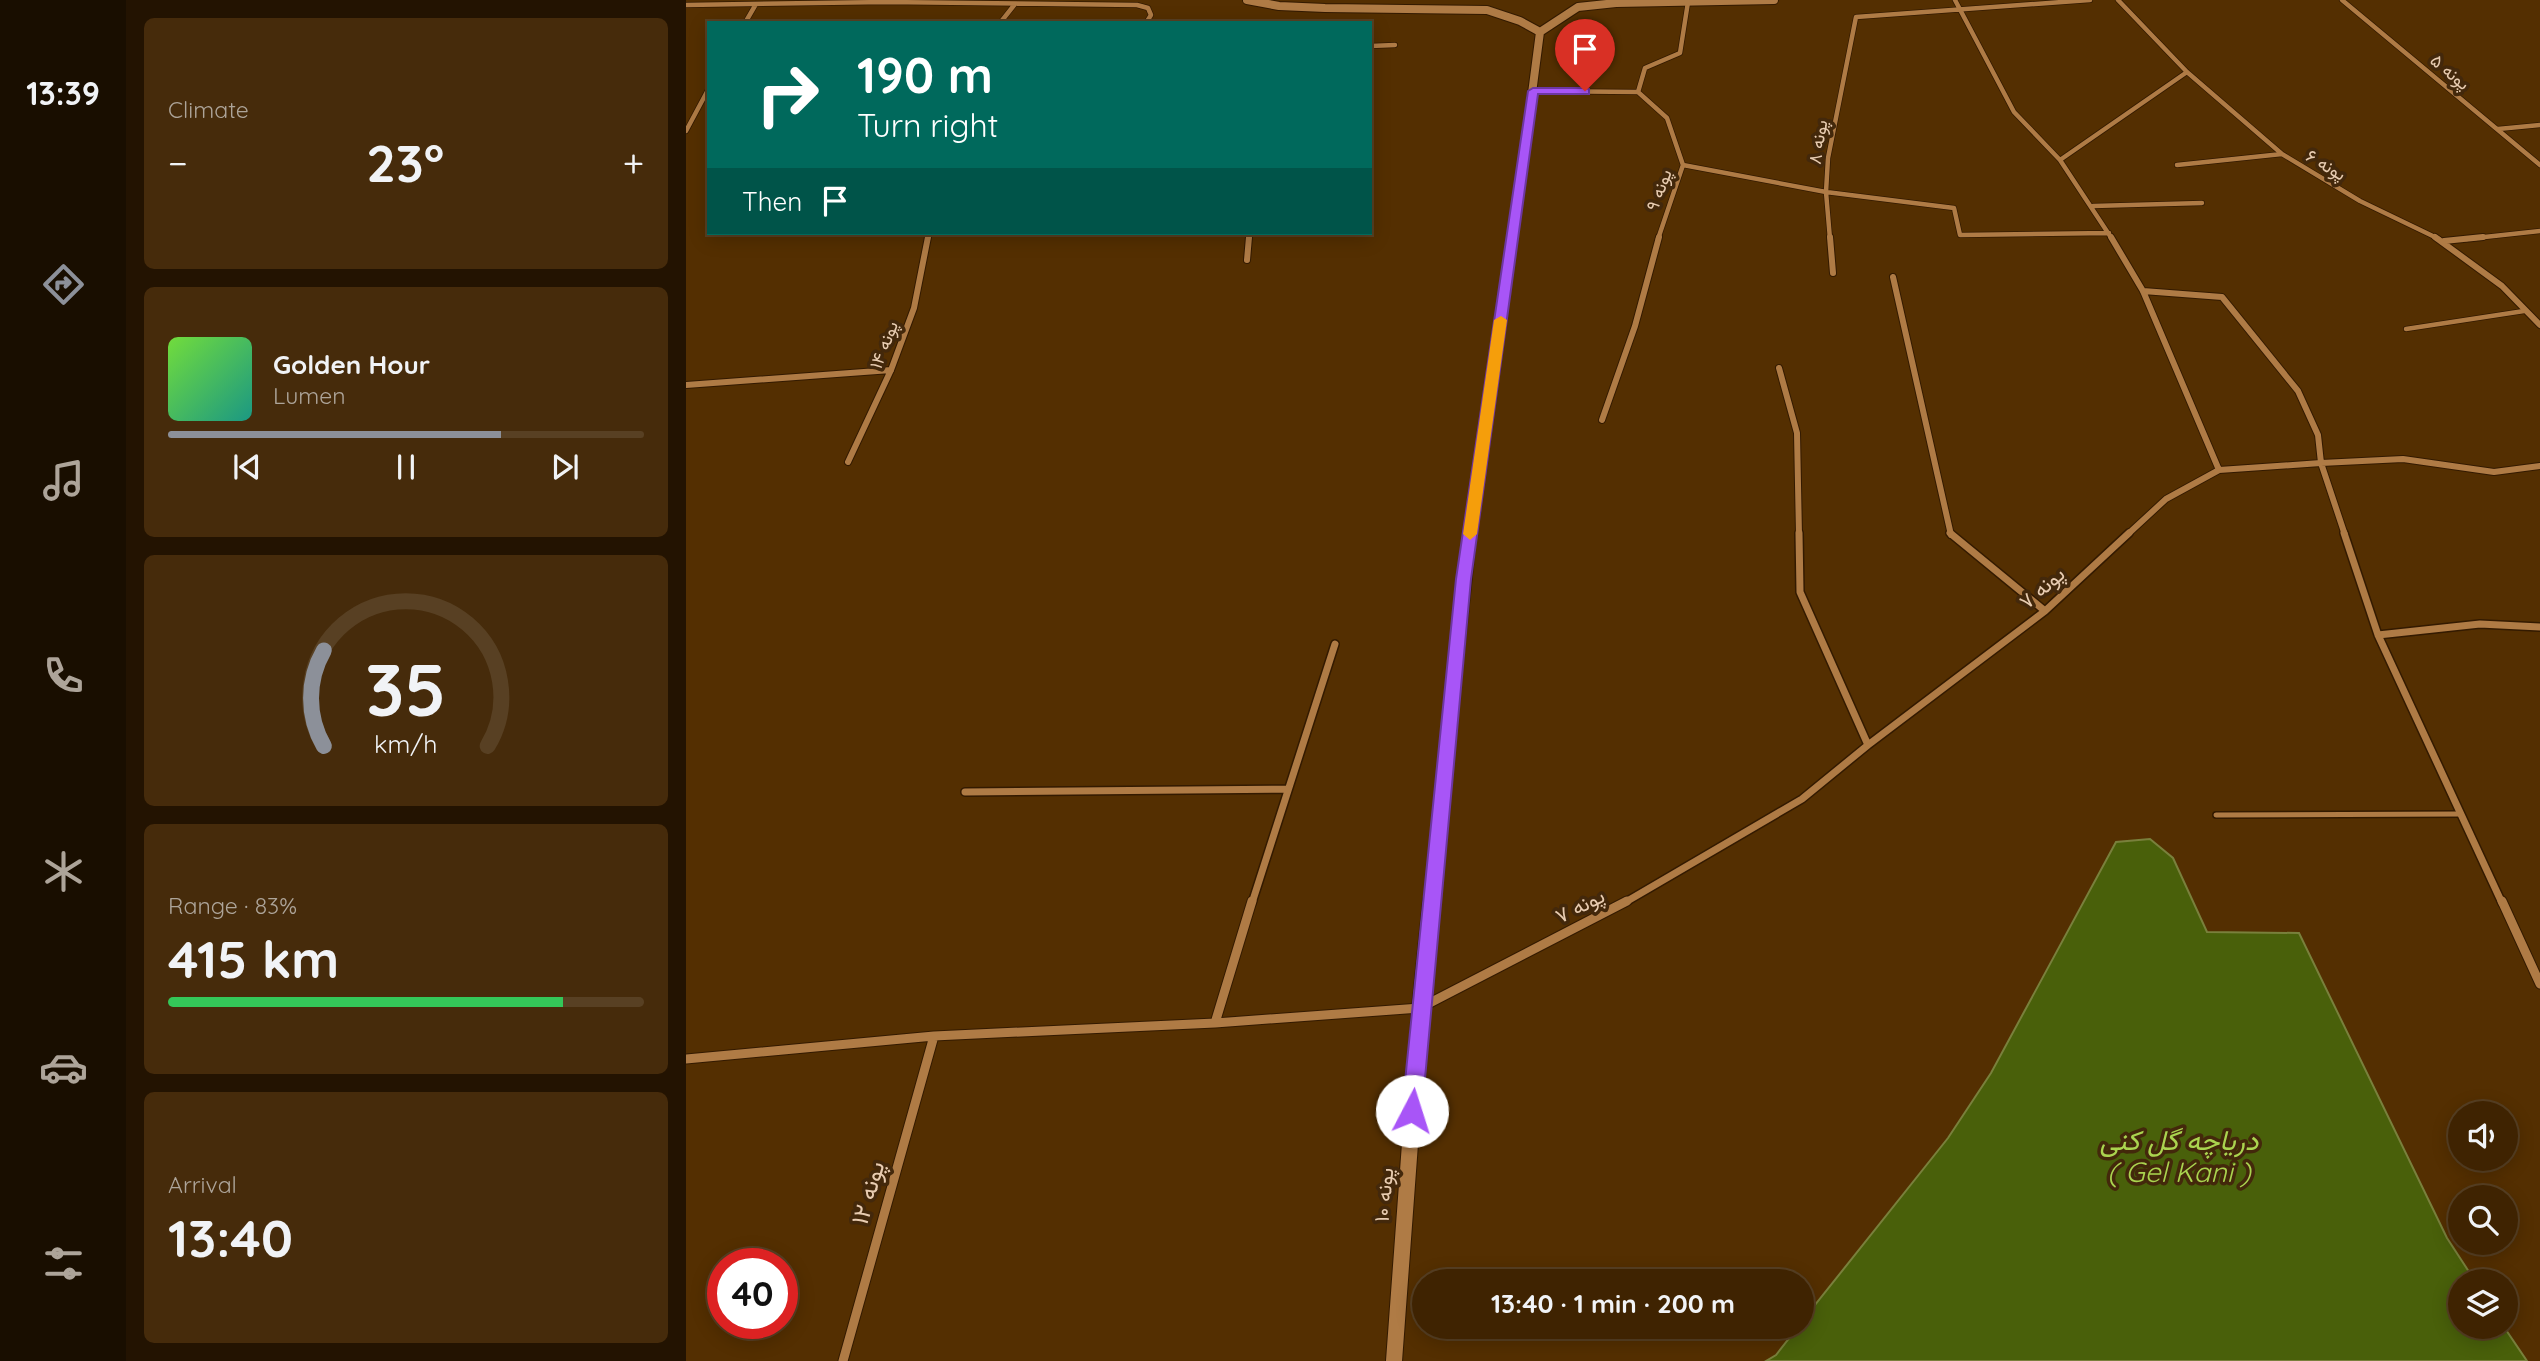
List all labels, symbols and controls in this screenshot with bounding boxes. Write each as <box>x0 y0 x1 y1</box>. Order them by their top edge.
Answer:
pin <box>1555 19 1615 91</box>
icon: arrive <box>1566 30 1604 68</box>
text: 190 m <box>857 44 993 105</box>
street label: پونه ۵ <box>2425 48 2475 96</box>
icon: right <box>742 49 833 140</box>
text: 13:39 <box>26 73 100 113</box>
text: Climate <box>168 95 249 124</box>
text: Turn right <box>857 105 998 145</box>
street label: پونه ۸ <box>1803 118 1833 166</box>
text: 23° <box>366 130 444 195</box>
text: − <box>168 139 188 187</box>
text: + <box>623 139 644 187</box>
street label: پونه ۶ <box>2302 144 2350 186</box>
street label: پونه ۹ <box>1640 166 1678 214</box>
icon: arrive <box>816 182 854 220</box>
text: Then <box>742 185 802 218</box>
icon: directions <box>39 260 88 309</box>
street label: پونه ۱۴ <box>864 318 904 372</box>
text: Golden Hour <box>273 348 430 381</box>
text: Lumen <box>273 381 346 410</box>
icon: previous <box>228 448 266 486</box>
icon: pause <box>387 448 425 486</box>
icon: next <box>546 448 584 486</box>
icon: music <box>39 456 88 505</box>
street label: پونه ۷ <box>2013 560 2071 616</box>
text: 35 <box>365 644 447 735</box>
icon: phone <box>39 651 88 700</box>
text: km/h <box>374 728 438 759</box>
icon: climate <box>39 847 88 896</box>
street label: پونه ۷ <box>1550 882 1610 930</box>
text: Range · 83% <box>168 891 297 920</box>
text: 415 km <box>168 926 339 991</box>
icon: car <box>39 1043 88 1092</box>
position arrow <box>1375 1074 1449 1148</box>
map controls <box>2448 1101 2518 1339</box>
button: sound <box>2448 1101 2518 1171</box>
water label: دریاچه گل کنی ( Gel Kani ) <box>2100 1122 2259 1189</box>
street label: پونه ۱۲ <box>844 1157 892 1229</box>
street label: پونه ۱۰ <box>1368 1167 1400 1223</box>
text: Arrival <box>168 1170 237 1199</box>
button: search <box>2448 1185 2518 1255</box>
text: 13:40 <box>168 1205 293 1270</box>
icon: filters <box>39 1239 88 1288</box>
speed limit sign: 40 <box>707 1248 798 1339</box>
button: layers <box>2448 1269 2518 1339</box>
text: 13:40 · 1 min · 200 m <box>1491 1287 1735 1320</box>

